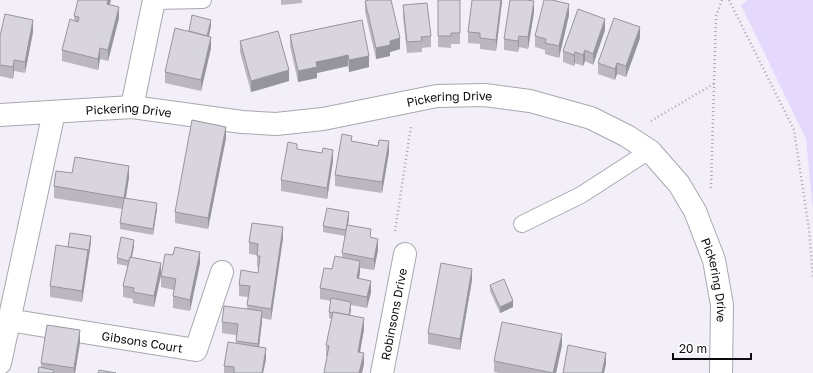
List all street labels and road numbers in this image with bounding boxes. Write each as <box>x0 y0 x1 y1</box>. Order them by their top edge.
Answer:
street label: Pickering Drive <box>405 87 493 110</box>
street label: Pickering Drive <box>85 100 173 120</box>
street label: Pickering Drive <box>699 235 730 323</box>
street label: Robinsons Drive <box>377 267 410 361</box>
street label: Gibsons Court <box>101 328 184 355</box>

